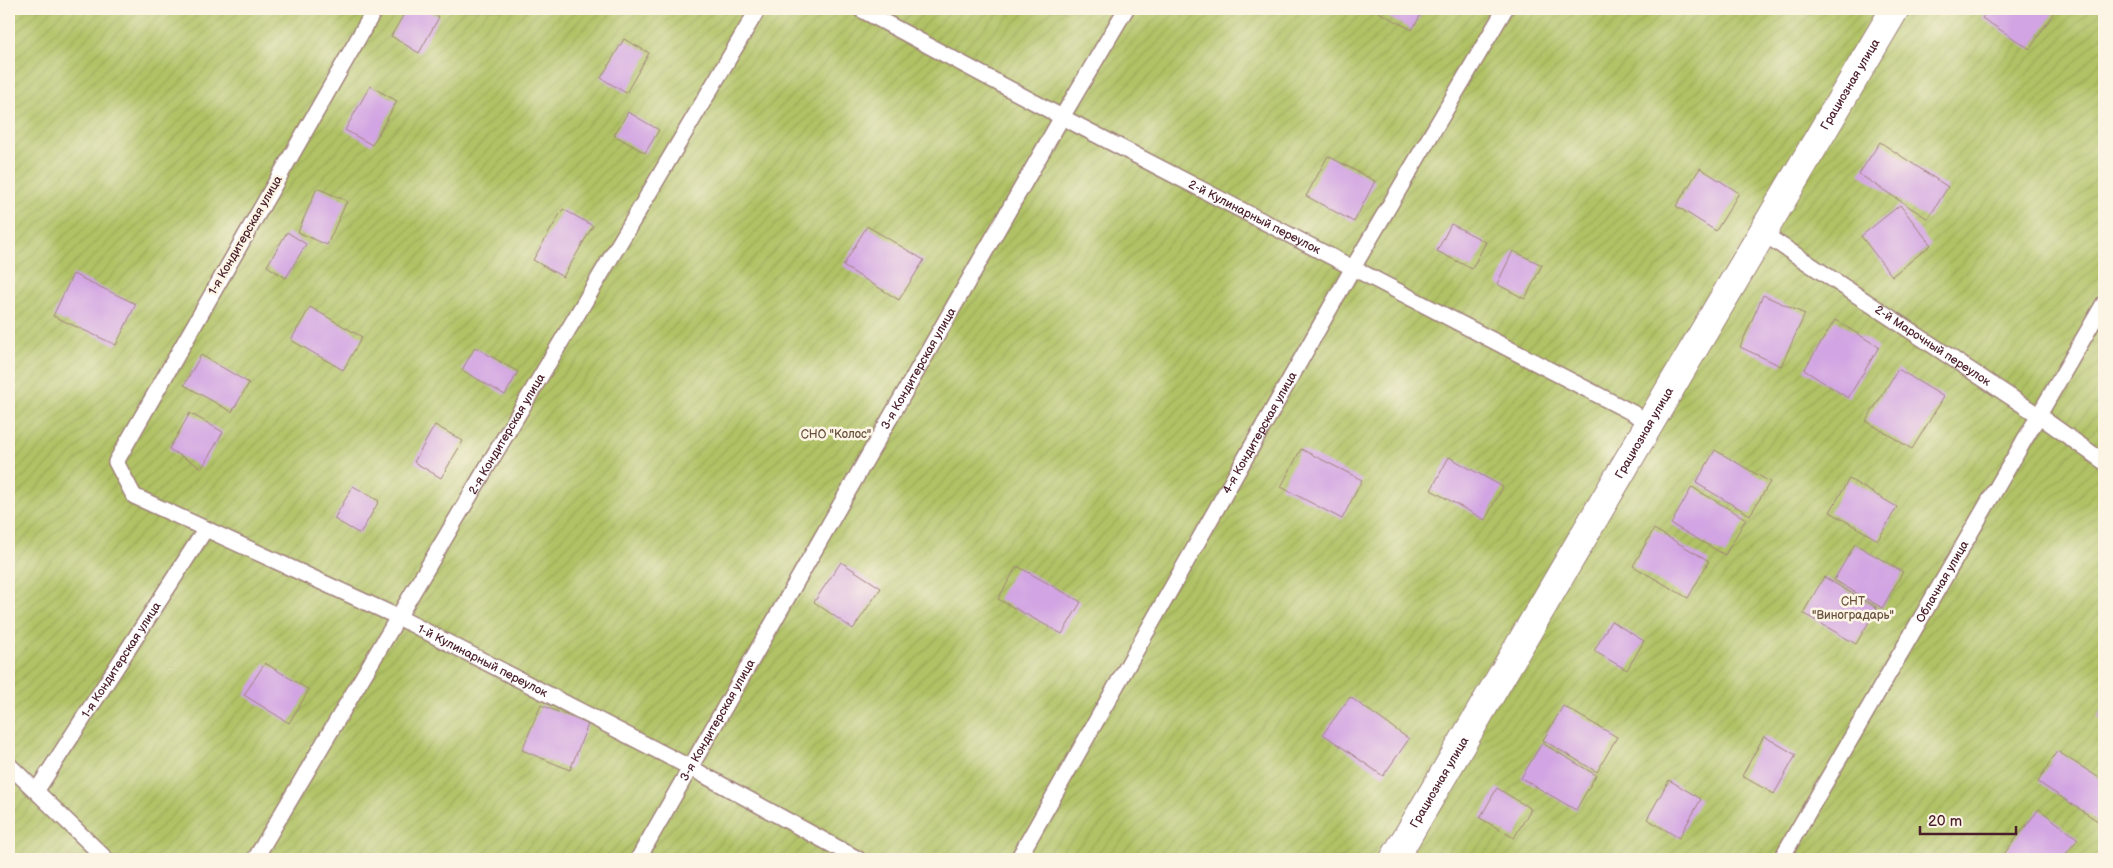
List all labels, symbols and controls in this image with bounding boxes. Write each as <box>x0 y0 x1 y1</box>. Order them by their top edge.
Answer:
street label: Грациозная улица <box>1818 36 1883 133</box>
street label: 1-я Кондитерская улица <box>205 173 286 297</box>
street label: 2-й Кулинарный переулок <box>1186 177 1324 258</box>
street label: 2-й Марочный переулок <box>1872 302 1994 390</box>
street label: 3-я Кондитерская улица <box>878 305 959 432</box>
street label: 4-я Кондитерская улица <box>1219 369 1301 497</box>
street label: 2-я Кондитерская улица <box>466 371 549 497</box>
street label: Грациозная улица <box>1612 385 1677 482</box>
park label: СНО "Колос" <box>801 427 871 442</box>
street label: Облачная улица <box>1913 538 1972 625</box>
park label: СНТ "Виноградарь" <box>1812 594 1894 623</box>
street label: 1-я Кондитерская улица <box>79 599 165 721</box>
street label: 1-й Кулинарный переулок <box>415 621 551 701</box>
street label: 3-я Кондитерская улица <box>677 657 759 784</box>
street label: Грациозная улица <box>1407 734 1472 831</box>
scale bar <box>1920 803 2017 835</box>
text: 20 m <box>1928 812 1962 831</box>

